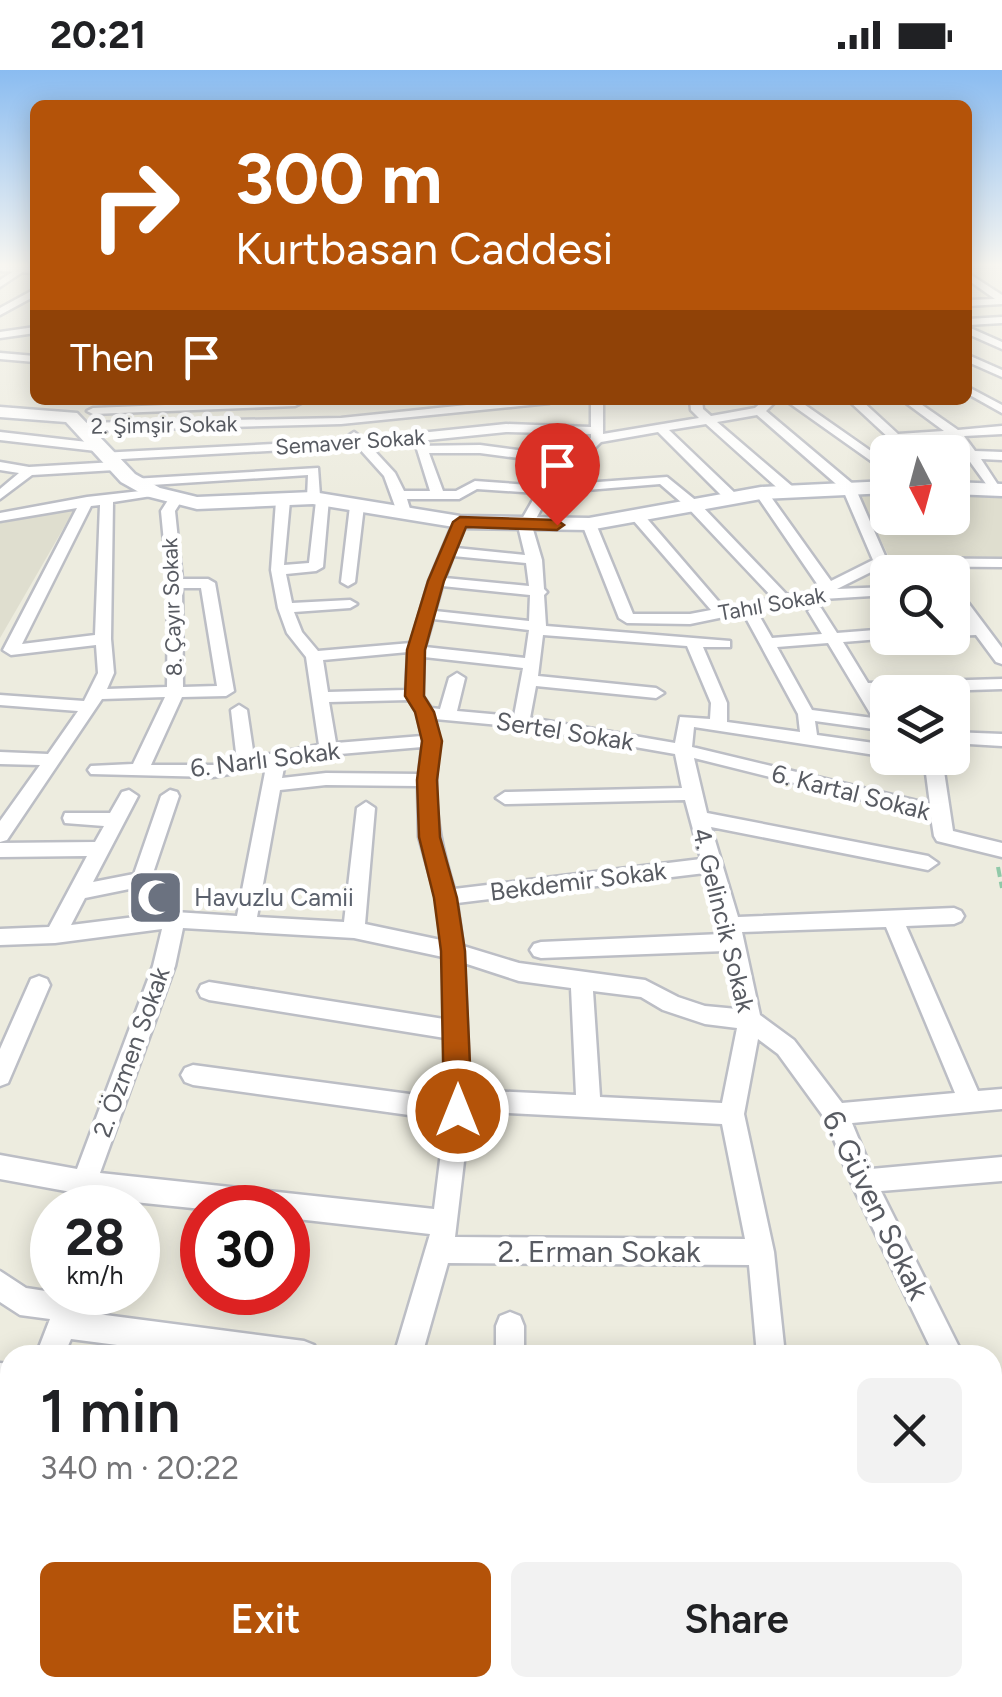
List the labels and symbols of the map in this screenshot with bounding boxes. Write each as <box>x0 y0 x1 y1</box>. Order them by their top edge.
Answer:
street label: 2. Şimşir Sokak <box>91 410 238 440</box>
street label: Semaver Sokak <box>274 423 426 461</box>
pin <box>515 423 600 526</box>
north arrow <box>870 435 970 535</box>
street label: 8. Çayır Sokak <box>156 537 188 677</box>
street label: Tahıl Sokak <box>716 581 828 627</box>
street label: Sertel Sokak <box>494 705 637 757</box>
street label: 6. Narlı Sokak <box>189 735 342 783</box>
street label: 6. Kartal Sokak <box>769 758 934 826</box>
street label: 4. Gelincik Sokak <box>687 825 762 1016</box>
street label: Bekdemir Sokak <box>488 855 669 907</box>
mosque icon: Havuzlu Camii <box>125 867 185 927</box>
place label: Havuzlu Camii <box>194 882 354 912</box>
street label: 2. Özmen Sokak <box>86 962 176 1141</box>
position arrow <box>406 1059 510 1163</box>
street label: 6. Güven Sokak <box>814 1104 938 1306</box>
speed limit sign: 30 <box>180 1185 310 1315</box>
street label: 2. Erman Sokak <box>497 1233 701 1270</box>

